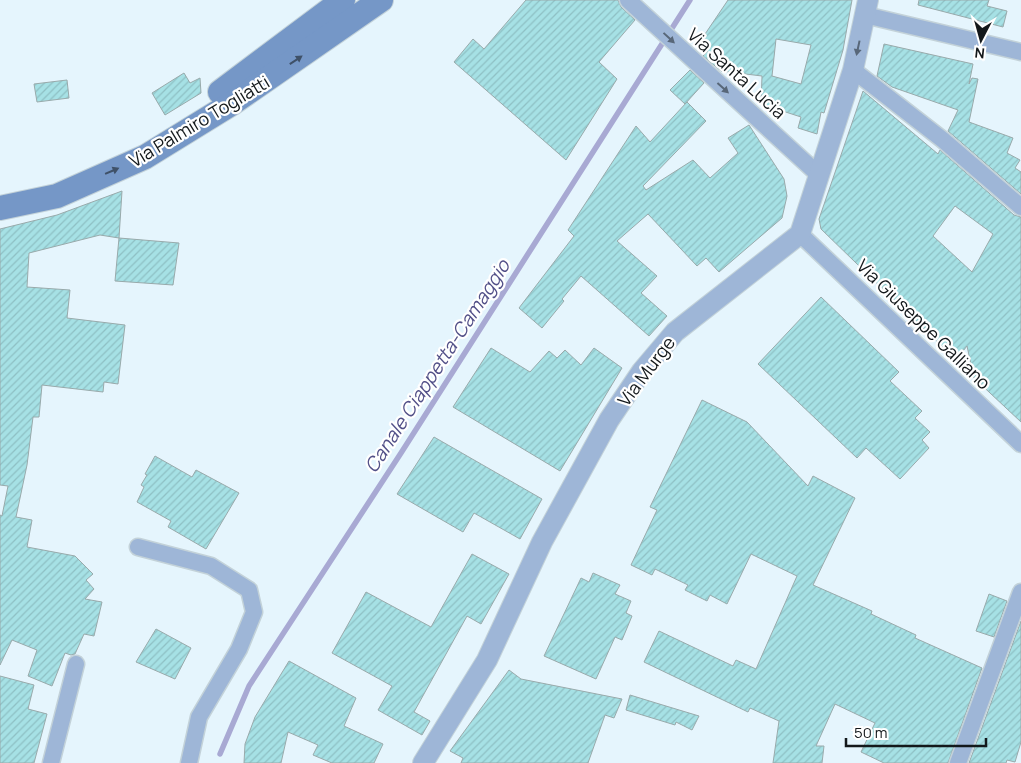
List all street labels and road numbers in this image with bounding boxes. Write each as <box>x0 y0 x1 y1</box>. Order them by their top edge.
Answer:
street label: Via Santa Lucia <box>683 22 791 124</box>
street label: Via Palmiro Togliatti <box>124 70 274 172</box>
street label: Via Giuseppe Galliano <box>852 254 996 394</box>
street label: Via Murge <box>612 331 680 411</box>

